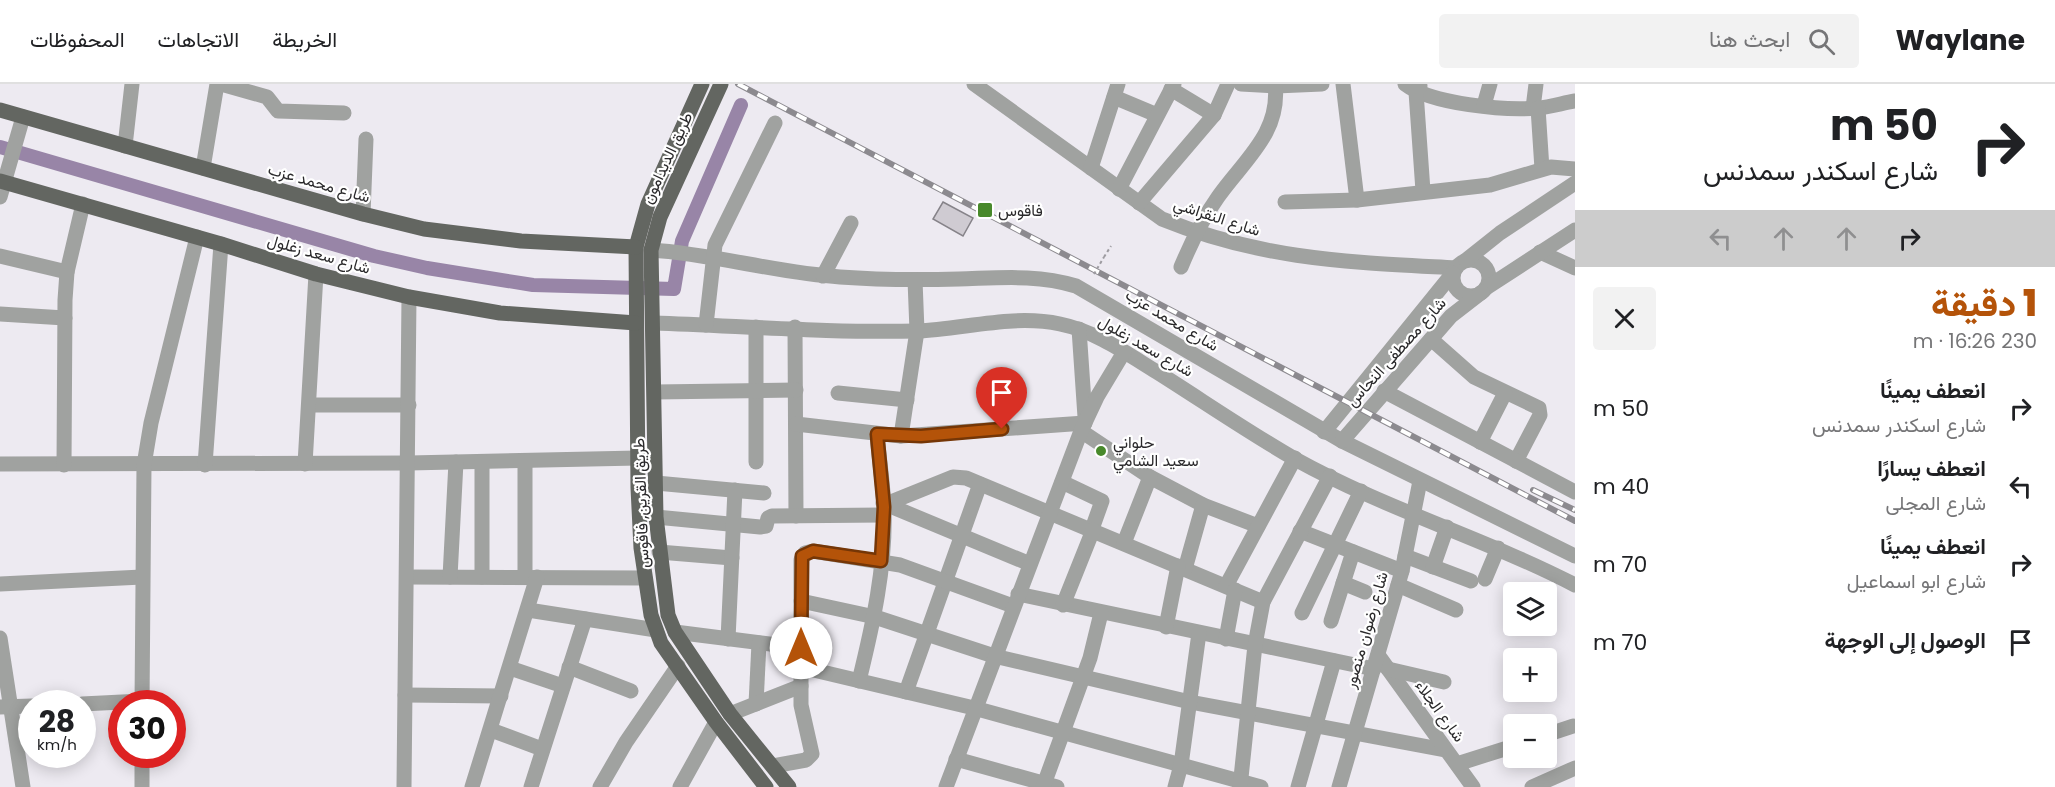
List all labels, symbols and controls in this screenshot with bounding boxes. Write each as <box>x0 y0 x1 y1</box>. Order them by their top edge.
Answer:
search box <box>1439 14 1859 68</box>
text: Waylane <box>1895 21 2025 60</box>
text: ابحث هنا <box>1709 24 1790 55</box>
text: المحفوظات <box>30 25 125 54</box>
text: الاتجاهات <box>158 25 239 54</box>
text: الخريطة <box>272 25 337 54</box>
icon: search <box>1805 25 1838 58</box>
text: 50 m <box>1830 96 1938 155</box>
street label: طريق الديدامون <box>636 108 698 208</box>
icon: right <box>1959 108 2037 186</box>
text: شارع اسكندر سمدنس <box>1703 152 1938 189</box>
street label: شارع محمد عزب <box>265 157 373 209</box>
street label: شارع النقراشي <box>1170 192 1263 244</box>
place label: فاقوس <box>998 199 1043 222</box>
marker: فاقوس <box>976 201 994 219</box>
icon: left <box>1704 222 1737 255</box>
icon: ahead <box>1767 222 1800 255</box>
icon: ahead <box>1830 222 1863 255</box>
icon: right <box>1893 222 1926 255</box>
street label: شارع سعد زغلول <box>265 228 373 280</box>
text: 1 دقيقة <box>1931 278 2037 329</box>
street label: شارع محمد عزب <box>1121 283 1223 357</box>
button: close <box>1593 287 1656 350</box>
street label: شارع مصطفى النحاس <box>1341 292 1451 412</box>
street label: شارع سعد زغلول <box>1094 310 1198 382</box>
text: 230 m · 16:26 <box>1913 327 2037 355</box>
pin <box>976 367 1027 429</box>
text: انعطف يمينًا <box>1880 375 1986 406</box>
icon: arrive <box>985 376 1018 409</box>
icon: right <box>2004 392 2037 425</box>
text: 50 m <box>1593 393 1649 424</box>
text: شارع اسكندر سمدنس <box>1812 411 1986 439</box>
place label: حلواني سعيد الشامي <box>1113 431 1199 474</box>
street label: طريق القرين, فاقوس <box>627 438 655 568</box>
marker: حلواني سعيد الشامي <box>1094 444 1108 458</box>
text: انعطف يسارًا <box>1877 453 1986 484</box>
icon: left <box>2004 470 2037 503</box>
text: 40 m <box>1593 471 1649 502</box>
text: شارع المجلى <box>1886 489 1986 517</box>
text: انعطف يمينًا <box>1880 531 1986 562</box>
icon: right <box>2004 548 2037 581</box>
text: 70 m <box>1593 549 1647 580</box>
text: شارع ابو اسماعيل <box>1847 567 1986 595</box>
street label: شارع رضوان منصور <box>1338 569 1394 692</box>
map controls <box>1503 582 1557 768</box>
button: layers <box>1503 582 1557 636</box>
position arrow <box>769 616 833 680</box>
text: الوصول إلى الوجهة <box>1825 625 1986 656</box>
icon: arrive <box>2004 626 2037 659</box>
text: 70 m <box>1593 627 1647 658</box>
button: + <box>1503 648 1557 702</box>
street label: شارع الجلاء <box>1410 675 1470 747</box>
speed limit sign: 30 <box>108 690 186 768</box>
text: 28 <box>39 700 75 743</box>
button: − <box>1503 714 1557 768</box>
text: km/h <box>37 734 77 755</box>

